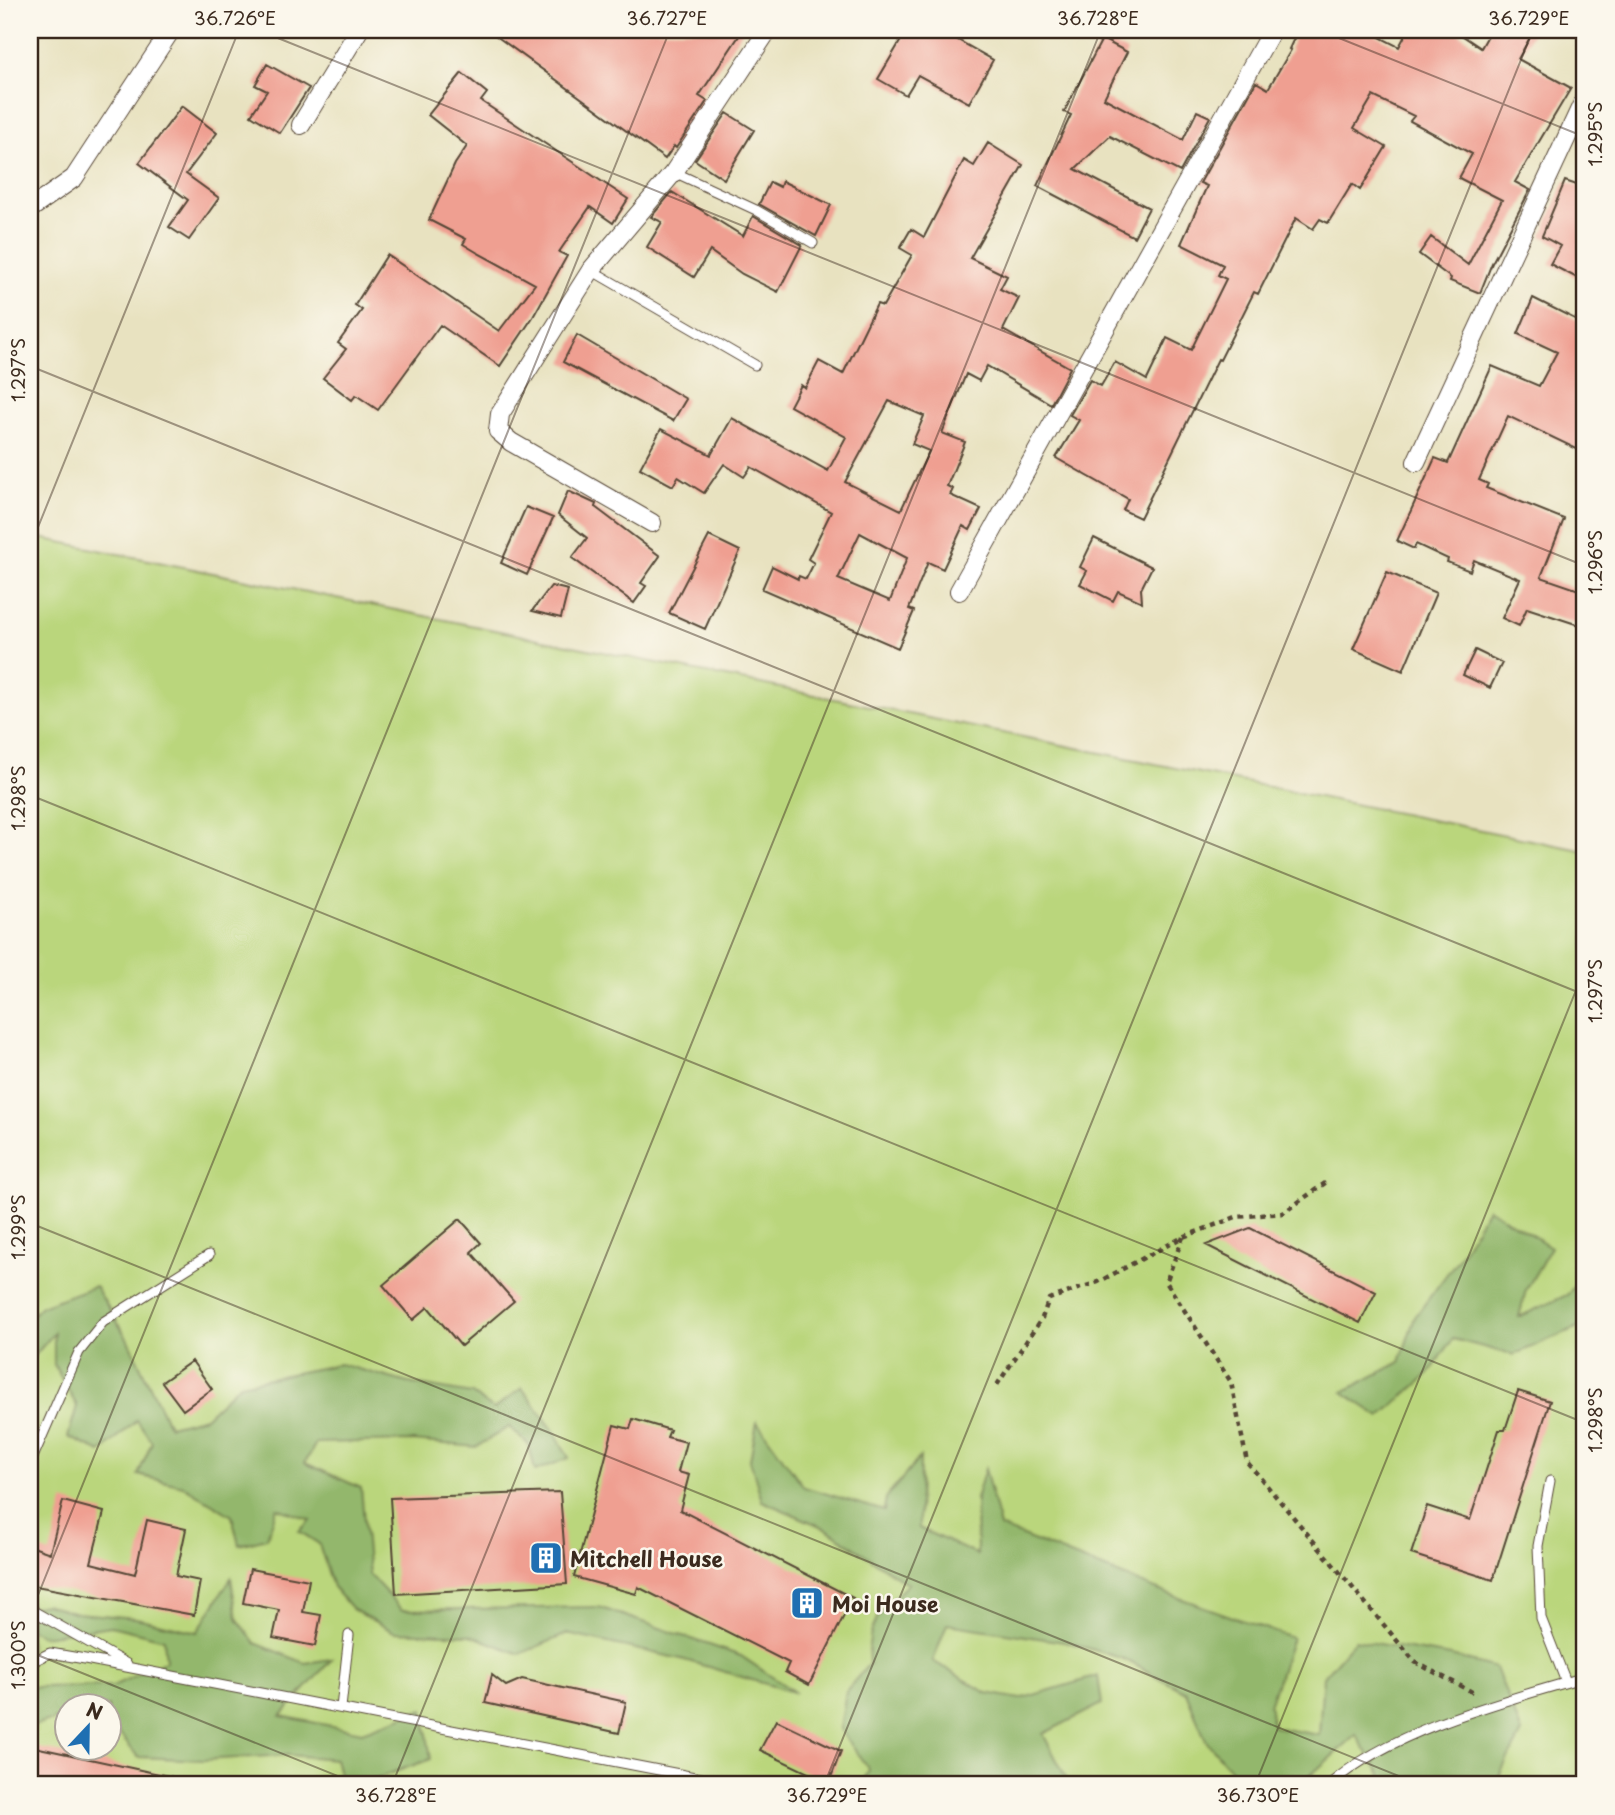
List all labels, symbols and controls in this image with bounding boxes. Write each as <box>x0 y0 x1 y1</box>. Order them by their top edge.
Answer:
text: 36.726°E <box>194 4 276 31</box>
text: 36.727°E <box>627 4 707 31</box>
text: 36.728°E <box>1057 4 1139 31</box>
text: 36.729°E <box>1488 4 1570 31</box>
text: 1.295°S <box>1581 101 1608 167</box>
text: 1.297°S <box>4 338 31 402</box>
text: 1.296°S <box>1581 530 1608 594</box>
text: 1.298°S <box>4 765 31 831</box>
text: 1.297°S <box>1581 959 1608 1023</box>
text: 1.299°S <box>4 1194 31 1260</box>
text: 1.298°S <box>1581 1387 1608 1453</box>
building icon: Mitchell House <box>527 1539 565 1577</box>
place label: Mitchell House <box>570 1542 723 1574</box>
building icon: Moi House <box>788 1584 826 1622</box>
place label: Moi House <box>832 1587 938 1619</box>
text: 1.300°S <box>4 1620 31 1690</box>
north arrow <box>52 1692 122 1762</box>
text: N <box>83 1695 107 1726</box>
text: 36.728°E <box>355 1781 437 1808</box>
text: 36.729°E <box>786 1781 868 1808</box>
text: 36.730°E <box>1217 1781 1299 1808</box>

